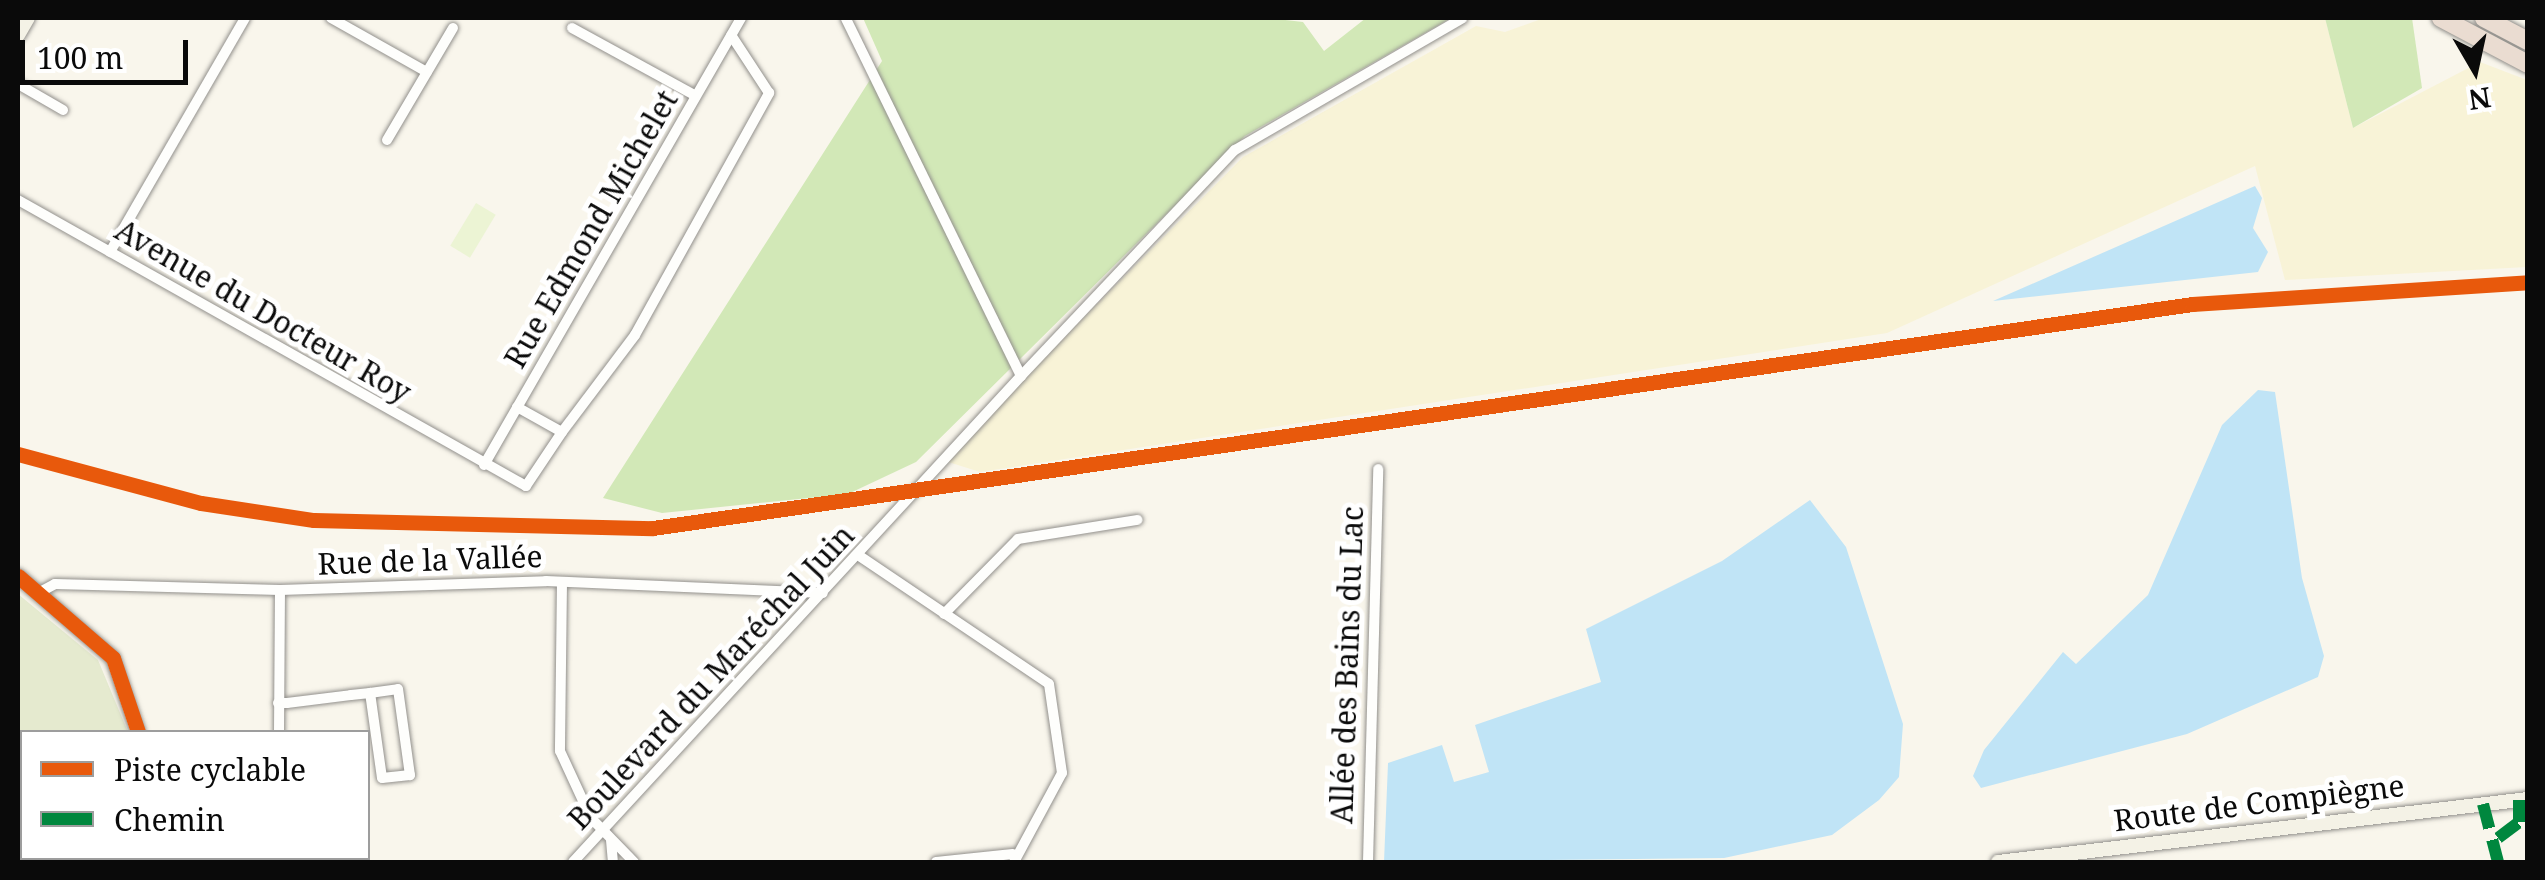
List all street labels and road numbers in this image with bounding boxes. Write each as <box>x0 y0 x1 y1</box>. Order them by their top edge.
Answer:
street label: Rue Edmond Michelet <box>497 84 685 374</box>
street label: Avenue du Docteur Roy <box>109 212 417 410</box>
street label: Allée des Bains du Lac <box>1323 506 1371 824</box>
street label: Boulevard du Maréchal Juin <box>560 517 862 837</box>
street label: Rue de la Vallée <box>317 538 543 582</box>
street label: Route de Compiègne <box>2112 767 2406 839</box>

